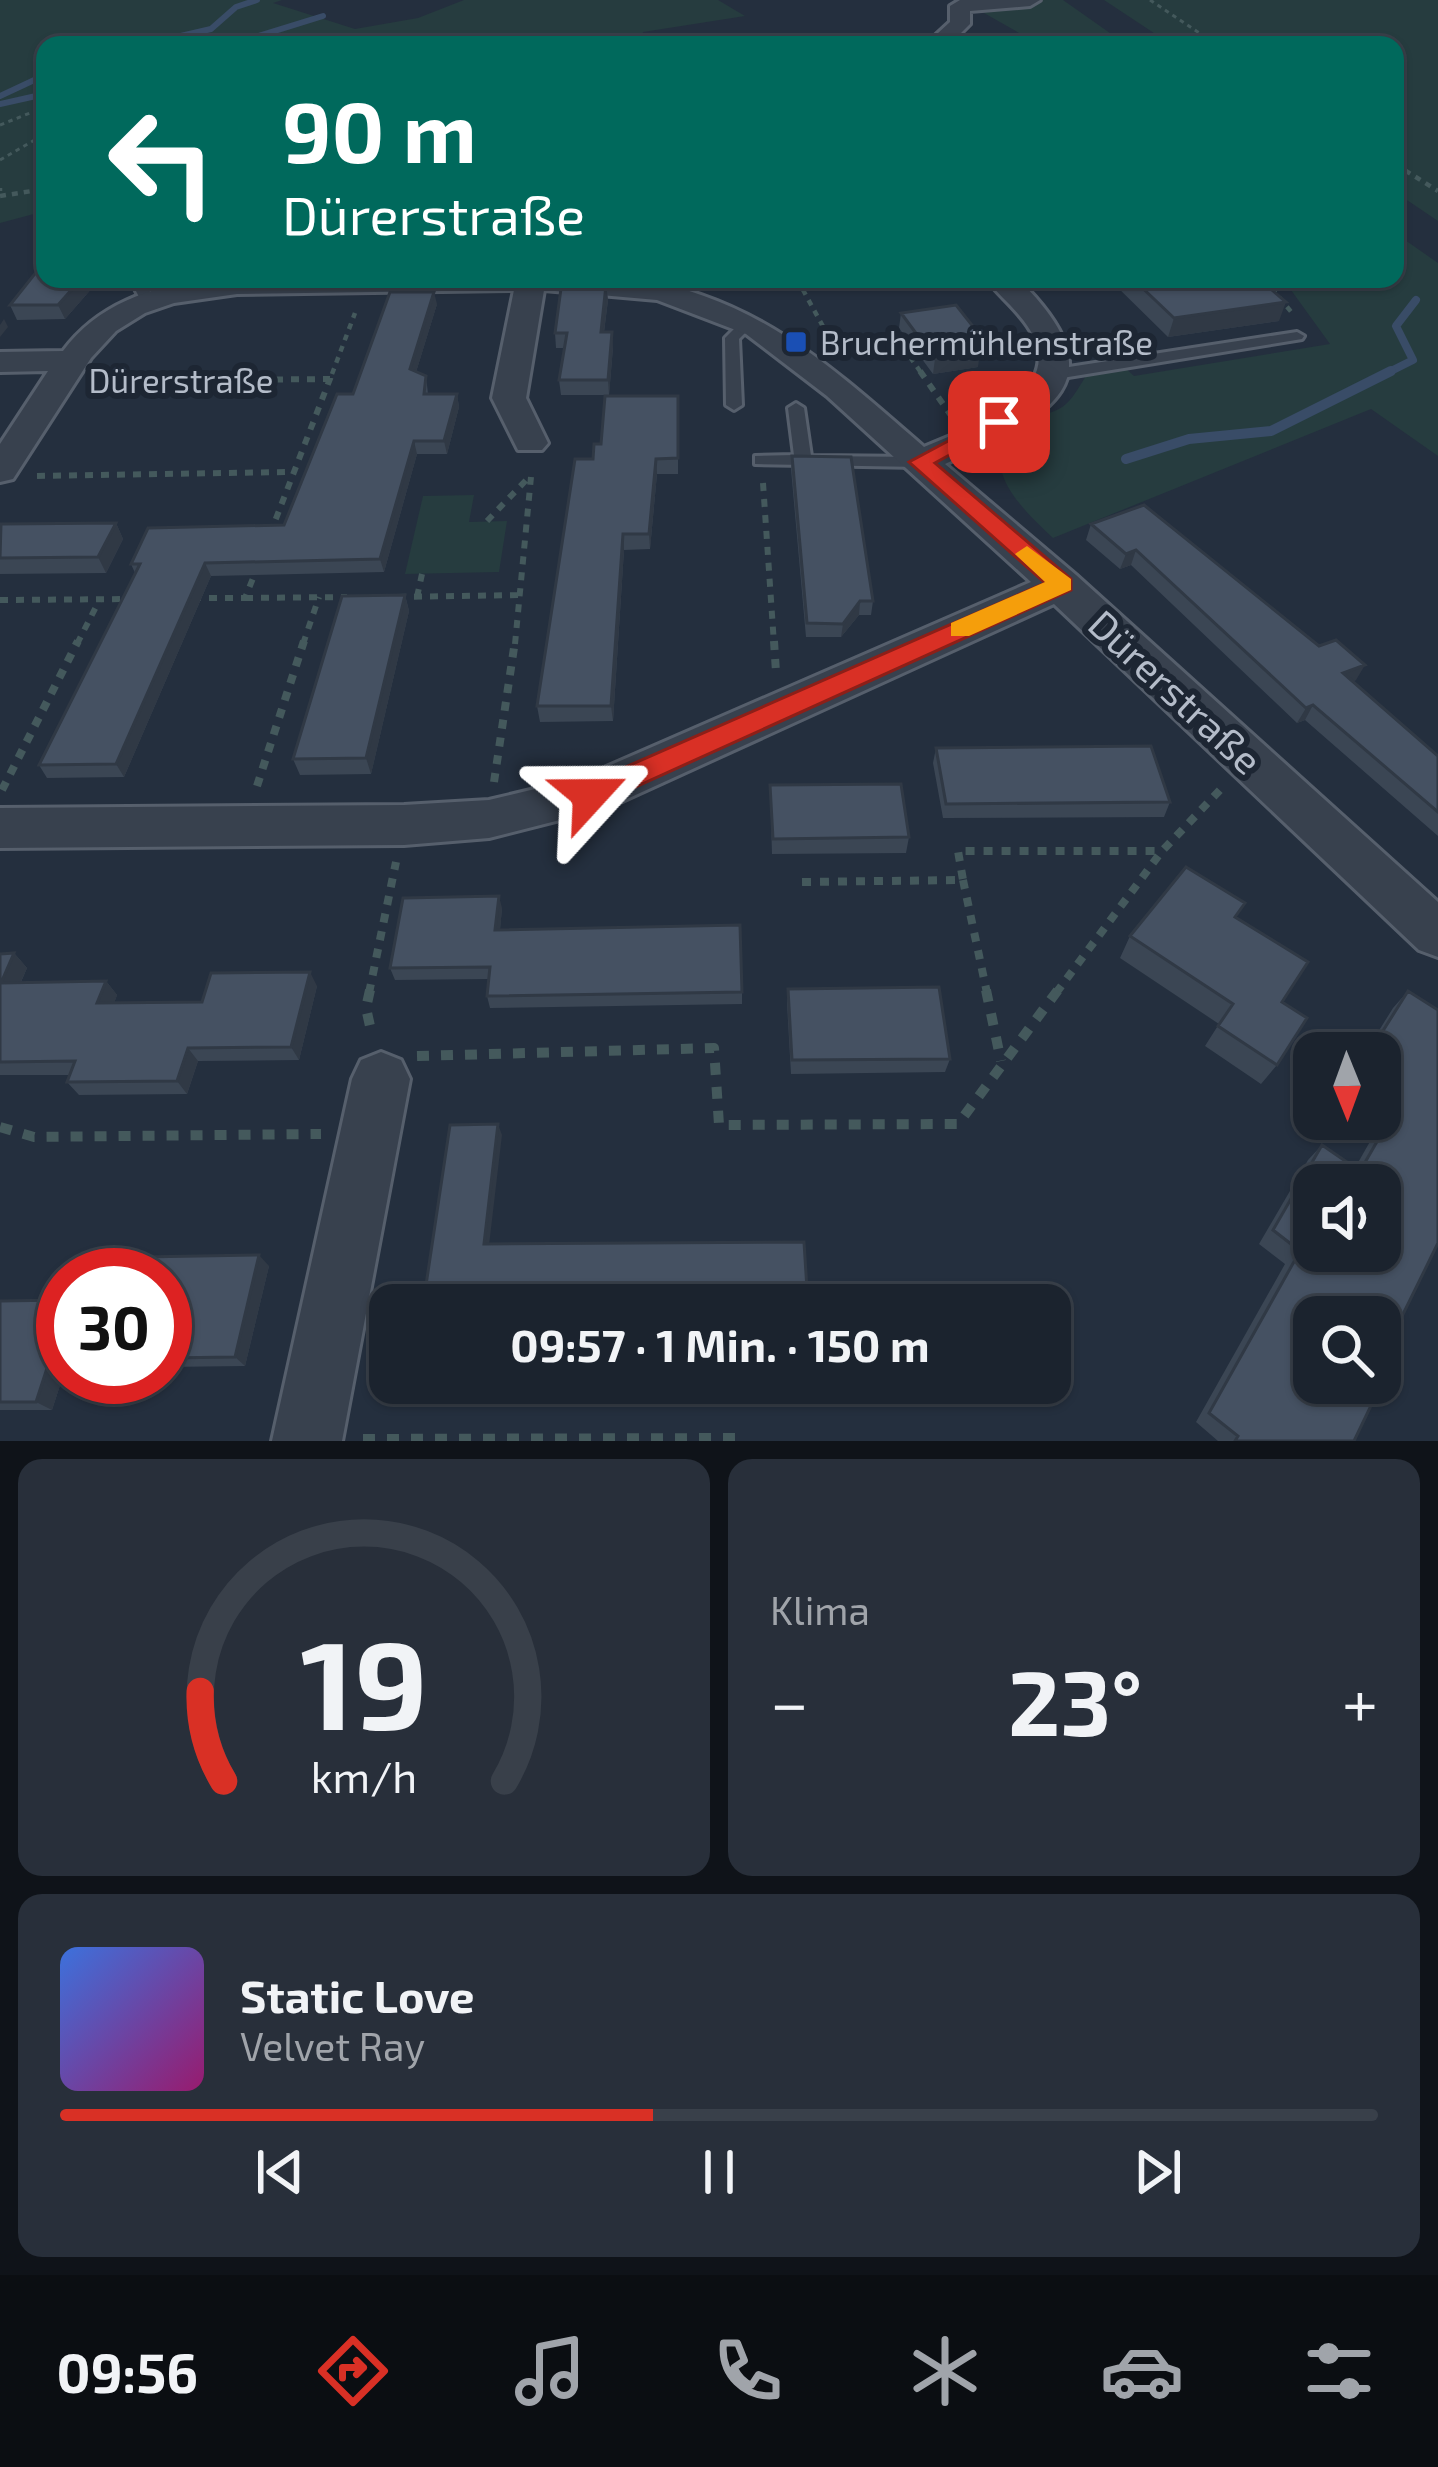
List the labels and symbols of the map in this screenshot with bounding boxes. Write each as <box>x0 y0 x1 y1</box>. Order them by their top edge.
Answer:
place label: Bruchermühlenstraße <box>820 322 1153 362</box>
marker: Bruchermühlenstraße <box>783 329 809 355</box>
street label: Dürerstraße <box>88 360 274 400</box>
pin <box>948 371 1050 473</box>
street label: Dürerstraße <box>1080 599 1272 783</box>
position arrow <box>527 732 653 858</box>
north arrow <box>1293 1032 1401 1140</box>
speed limit sign: 30 <box>36 1248 192 1404</box>

